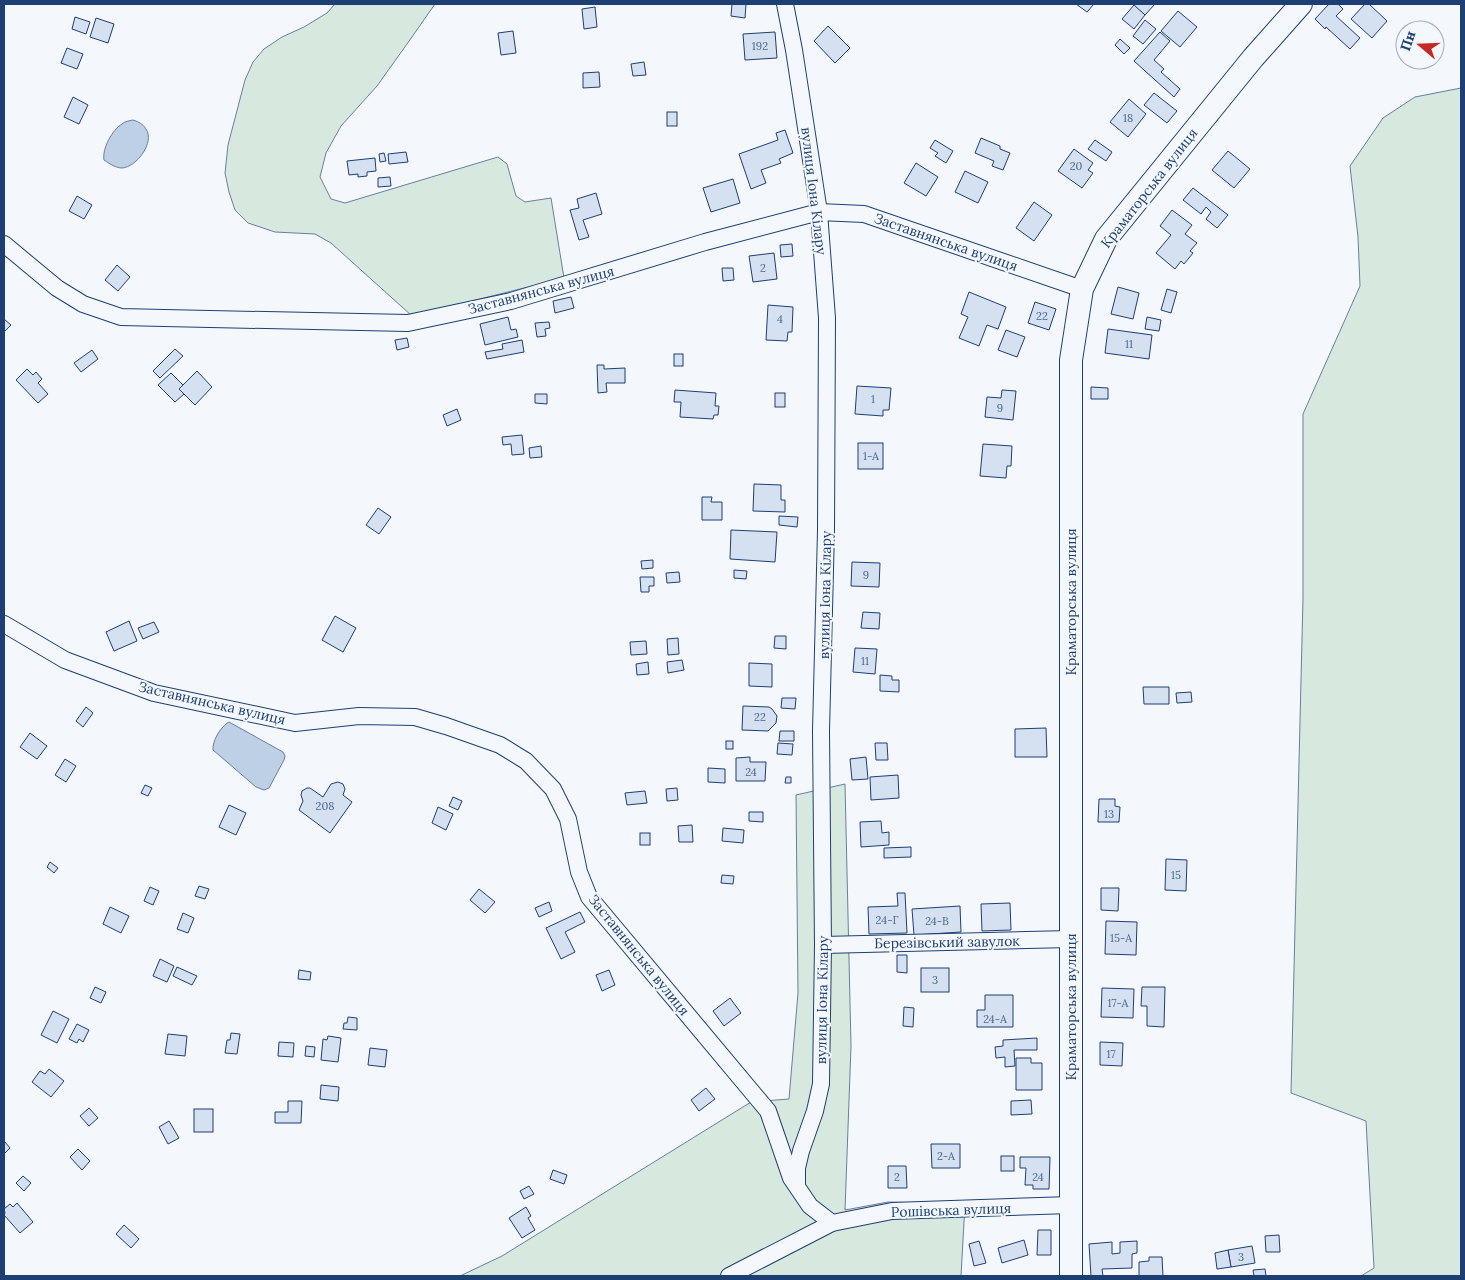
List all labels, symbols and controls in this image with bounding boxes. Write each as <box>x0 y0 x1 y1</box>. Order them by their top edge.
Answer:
north arrow <box>1395 20 1445 70</box>
text: Пн <box>1396 28 1420 53</box>
house number: 192 <box>752 39 768 53</box>
house number: 18 <box>1123 111 1133 125</box>
street label: Краматорська вулиця <box>1097 124 1201 252</box>
street label: вулиця Іона Кілару <box>797 126 831 256</box>
house number: 20 <box>1070 159 1083 173</box>
street label: Заставнянська вулиця <box>872 209 1020 275</box>
house number: 2 <box>760 261 766 275</box>
street label: Заставнянська вулиця <box>466 262 616 318</box>
house number: 22 <box>1036 309 1048 323</box>
house number: 4 <box>777 312 783 326</box>
house number: 11 <box>1125 337 1133 351</box>
house number: 1 <box>871 392 875 406</box>
house number: 9 <box>997 401 1003 415</box>
house number: 1-А <box>863 449 880 463</box>
street label: Краматорська вулиця <box>1062 528 1080 676</box>
street label: вулиця Іона Кілару <box>815 530 835 659</box>
house number: 9 <box>863 568 869 582</box>
house number: 11 <box>861 654 869 668</box>
street label: Заставнянська вулиця <box>137 677 287 729</box>
house number: 22 <box>754 710 766 724</box>
house number: 24 <box>745 765 757 779</box>
house number: 208 <box>316 799 334 813</box>
house number: 13 <box>1104 807 1114 821</box>
house number: 15 <box>1171 868 1181 882</box>
street label: Заставнянська вулиця <box>585 891 693 1019</box>
house number: 24-Г <box>876 913 898 927</box>
house number: 24-В <box>925 914 949 928</box>
house number: 15-А <box>1110 931 1133 945</box>
street label: Березівський завулок <box>874 932 1020 952</box>
street label: Краматорська вулиця <box>1062 933 1080 1081</box>
street label: вулиця Іона Кілару <box>812 935 832 1064</box>
house number: 3 <box>932 973 938 987</box>
house number: 17-А <box>1108 996 1130 1010</box>
house number: 24-А <box>983 1012 1008 1026</box>
house number: 17 <box>1106 1047 1116 1061</box>
house number: 2-А <box>937 1149 956 1163</box>
house number: 2 <box>894 1170 900 1184</box>
house number: 24 <box>1032 1170 1044 1184</box>
street label: Рошівська вулиця <box>890 1199 1012 1221</box>
house number: 3 <box>1238 1250 1244 1264</box>

